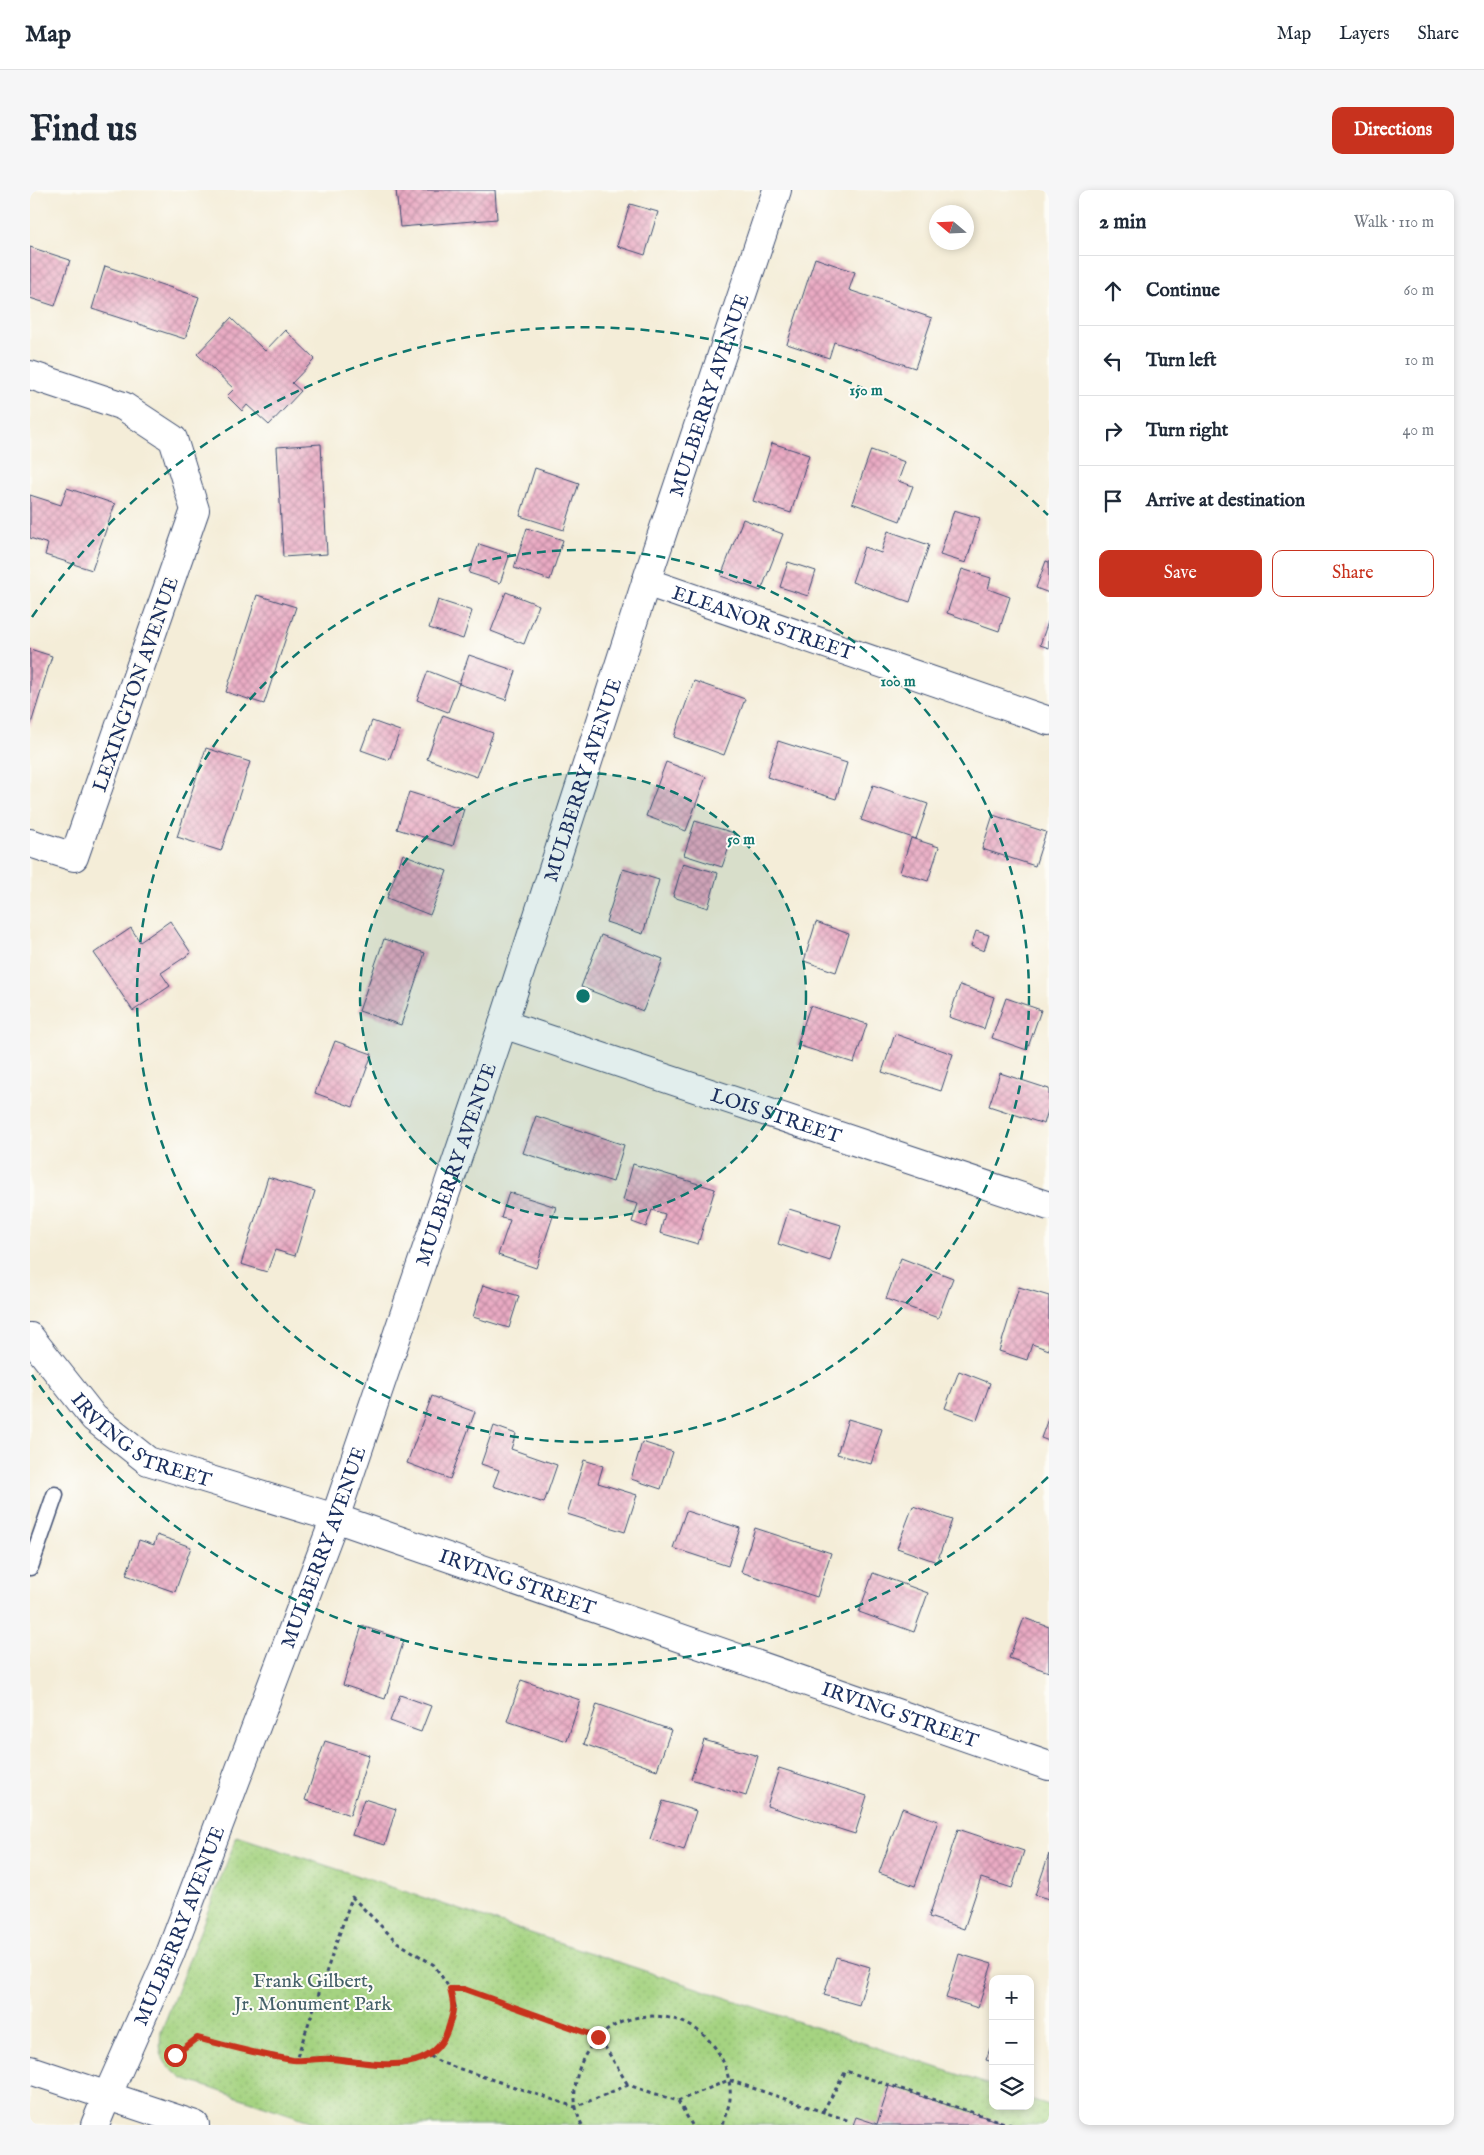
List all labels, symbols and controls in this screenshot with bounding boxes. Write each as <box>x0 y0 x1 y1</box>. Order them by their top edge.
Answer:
text: Map <box>25 19 71 50</box>
text: Map <box>1277 23 1311 46</box>
text: Layers <box>1339 23 1390 46</box>
text: Share <box>1418 23 1459 46</box>
button: Directions <box>1332 107 1454 154</box>
text: Find us <box>30 108 137 153</box>
north arrow <box>929 205 974 250</box>
text: 2 min <box>1099 209 1146 236</box>
text: Walk · 110 m <box>1354 213 1434 233</box>
icon: ahead <box>1099 277 1127 305</box>
text: Continue <box>1146 279 1220 303</box>
text: 60 m <box>1404 281 1434 301</box>
street label: MULBERRY AVENUE <box>664 291 756 500</box>
icon: left <box>1099 347 1127 375</box>
text: Turn left <box>1146 349 1217 373</box>
text: 10 m <box>1404 351 1434 371</box>
text: 150 m <box>849 381 883 400</box>
icon: right <box>1099 417 1127 445</box>
text: Turn right <box>1146 419 1228 443</box>
text: 40 m <box>1402 421 1434 441</box>
icon: arrive <box>1099 487 1127 515</box>
text: Arrive at destination <box>1146 489 1305 513</box>
button: Save <box>1099 550 1262 597</box>
button: Share <box>1272 550 1434 597</box>
street label: LEXINGTON AVENUE <box>88 574 185 795</box>
street label: ELEANOR STREET <box>669 581 857 667</box>
text: 100 m <box>880 672 916 691</box>
street label: MULBERRY AVENUE <box>539 675 628 885</box>
text: 50 m <box>727 830 755 849</box>
centre of rings <box>574 987 592 1005</box>
street label: MULBERRY AVENUE <box>411 1060 503 1270</box>
street label: LOIS STREET <box>707 1083 845 1150</box>
street label: IRVING STREET <box>65 1388 215 1494</box>
street label: MULBERRY AVENUE <box>276 1443 372 1652</box>
street label: IRVING STREET <box>435 1544 599 1622</box>
street label: IRVING STREET <box>818 1677 982 1755</box>
street label: MULBERRY AVENUE <box>129 1823 231 2030</box>
park label: Frank Gilbert, Jr. Monument Park <box>232 1969 392 2017</box>
map controls <box>989 1975 1034 2110</box>
button: + <box>989 1975 1034 2020</box>
button: − <box>989 2020 1034 2065</box>
route end <box>587 2026 610 2049</box>
route start <box>164 2044 187 2067</box>
button: layers <box>989 2065 1034 2110</box>

